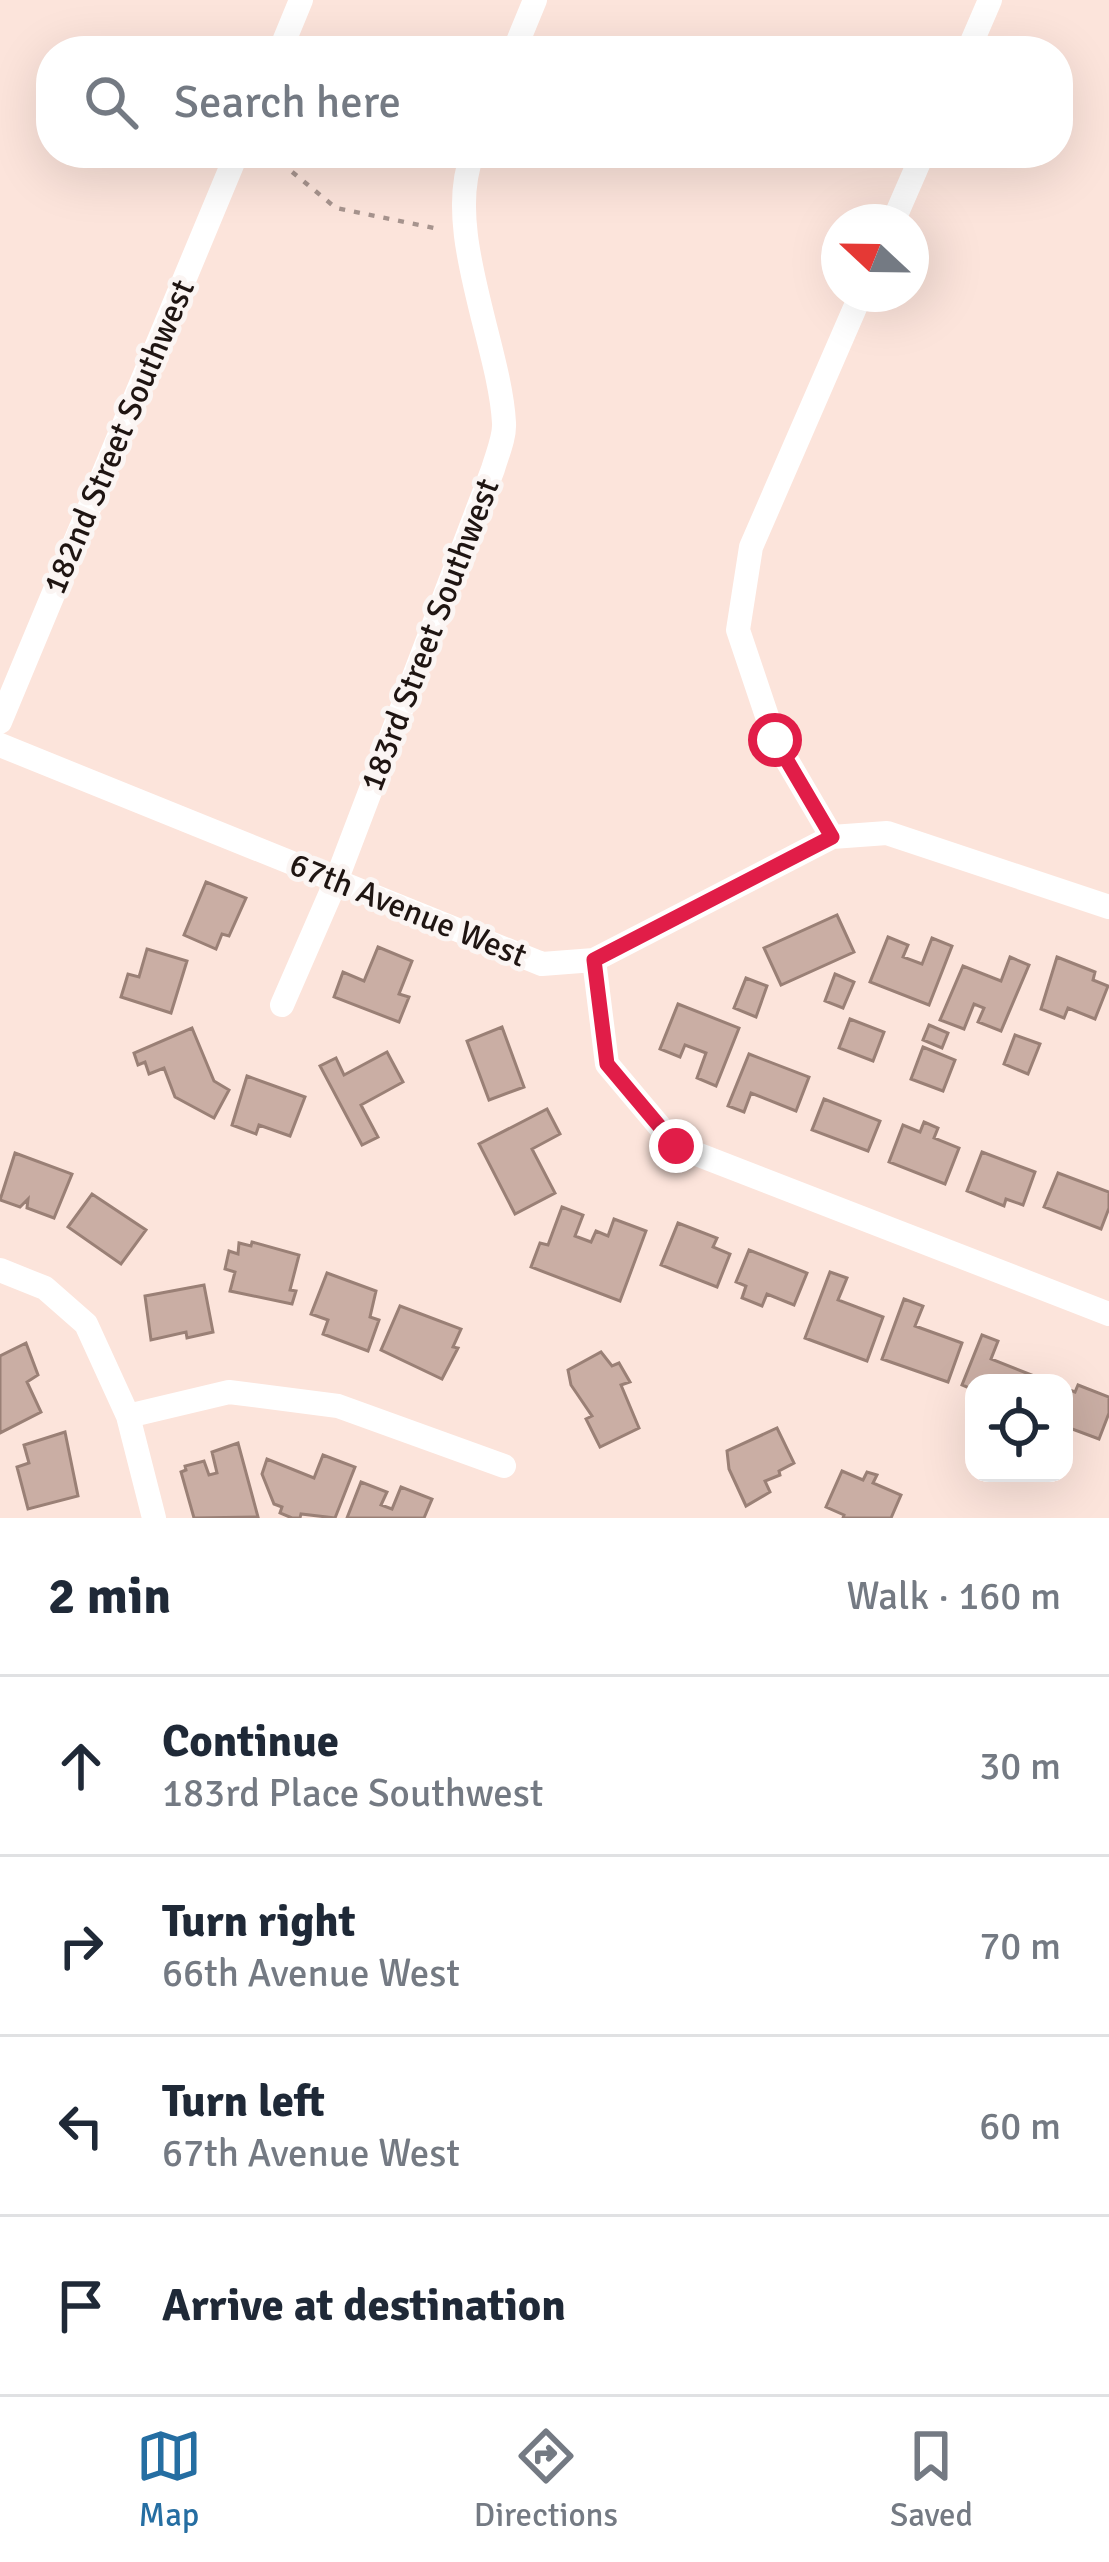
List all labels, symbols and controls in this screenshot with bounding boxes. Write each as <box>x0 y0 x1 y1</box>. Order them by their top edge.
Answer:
search box <box>36 36 1073 168</box>
icon: search <box>78 69 144 135</box>
text: Search here <box>174 75 401 130</box>
north arrow <box>821 204 929 312</box>
street label: 182nd Street Southwest <box>34 273 204 601</box>
street label: 183rd Street Southwest <box>351 473 509 797</box>
route start <box>748 713 802 767</box>
street label: 67th Avenue West <box>283 844 533 976</box>
route end <box>649 1119 703 1173</box>
map controls <box>965 1374 1073 1482</box>
button: locate <box>965 1374 1073 1482</box>
text: 2 min <box>48 1565 171 1628</box>
text: Walk · 160 m <box>847 1572 1061 1620</box>
text: Continue <box>162 1714 339 1769</box>
icon: ahead <box>48 1733 114 1799</box>
text: 30 m <box>979 1742 1061 1790</box>
text: 183rd Place Southwest <box>162 1769 543 1817</box>
text: Turn right <box>162 1894 356 1949</box>
icon: right <box>48 1913 114 1979</box>
text: 70 m <box>979 1922 1061 1970</box>
text: 66th Avenue West <box>162 1949 460 1997</box>
text: Turn left <box>162 2074 325 2129</box>
icon: left <box>48 2093 114 2159</box>
text: 60 m <box>979 2102 1061 2150</box>
text: 67th Avenue West <box>162 2129 460 2177</box>
icon: arrive <box>48 2273 114 2339</box>
text: Arrive at destination <box>162 2278 566 2333</box>
tab: Map <box>136 2423 202 2536</box>
tab: Directions <box>474 2423 618 2536</box>
tab: Saved <box>890 2423 973 2536</box>

